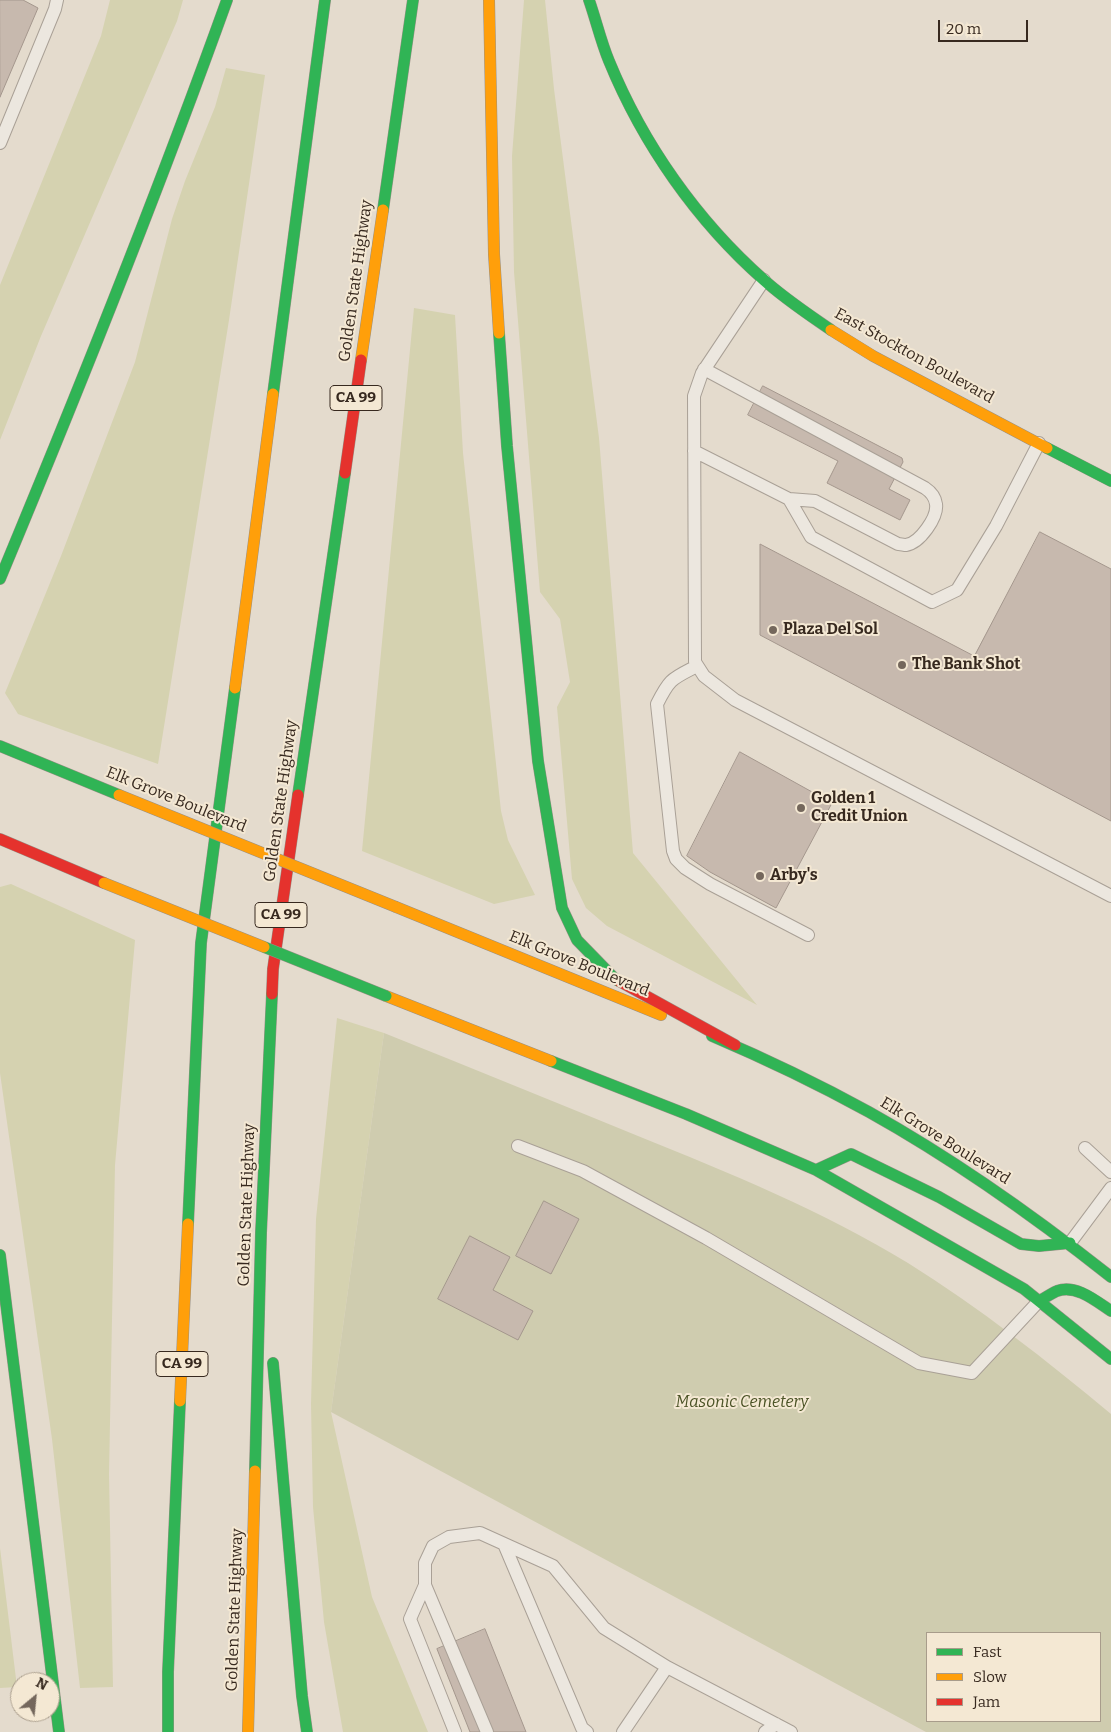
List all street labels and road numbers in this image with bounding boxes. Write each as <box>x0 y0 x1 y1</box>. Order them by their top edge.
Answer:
street label: Golden State Highway <box>335 199 377 363</box>
street label: East Stockton Boulevard <box>831 304 997 408</box>
road number: CA 99 <box>330 386 382 410</box>
street label: Golden State Highway <box>260 719 302 883</box>
street label: Elk Grove Boulevard <box>103 763 249 837</box>
road number: CA 99 <box>255 902 307 928</box>
street label: Elk Grove Boulevard <box>506 927 652 1001</box>
street label: Elk Grove Boulevard <box>876 1093 1014 1189</box>
street label: Golden State Highway <box>235 1123 259 1287</box>
road number: CA 99 <box>156 1352 208 1376</box>
street label: Golden State Highway <box>223 1528 247 1692</box>

